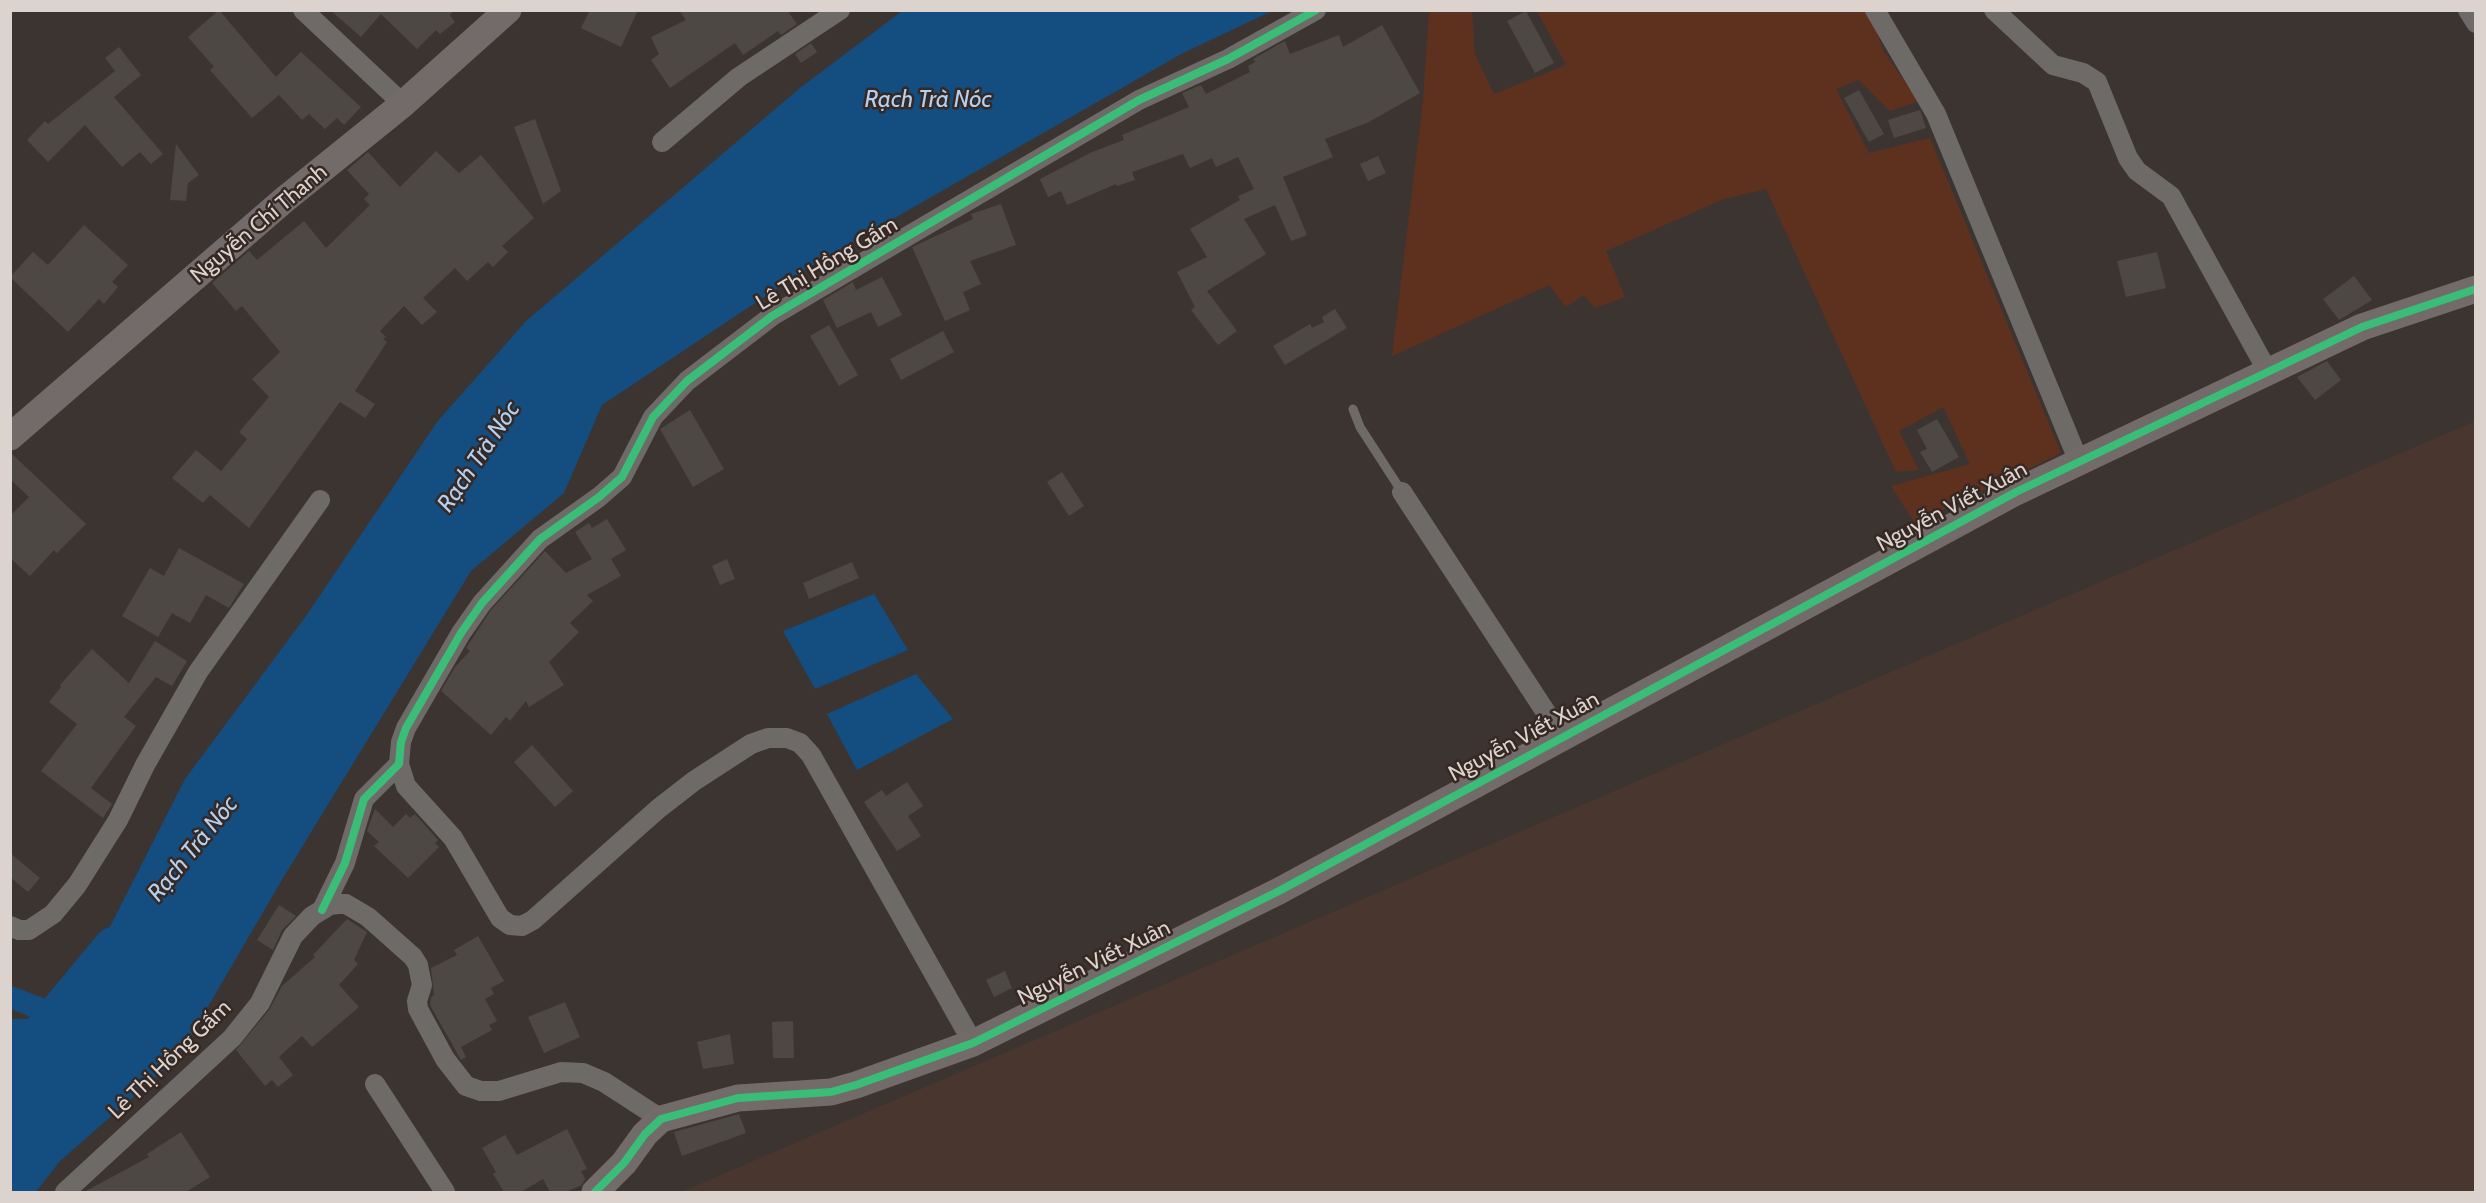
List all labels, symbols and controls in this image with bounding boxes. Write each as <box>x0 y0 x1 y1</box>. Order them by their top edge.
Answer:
water label: Rạch Trà Nóc <box>864 86 992 114</box>
street label: Nguyễn Chí Thanh <box>185 159 333 289</box>
street label: Lê Thị Hồng Gấm <box>751 211 903 317</box>
water label: Rạch Trà Nóc <box>432 396 526 518</box>
street label: Nguyễn Viết Xuân <box>1872 456 2032 558</box>
street label: Nguyễn Viết Xuân <box>1444 686 1604 788</box>
water label: Rạch Trà Nóc <box>142 791 244 907</box>
street label: Nguyễn Viết Xuân <box>1013 915 1175 1011</box>
street label: Lê Thị Hồng Gấm <box>103 995 237 1125</box>

